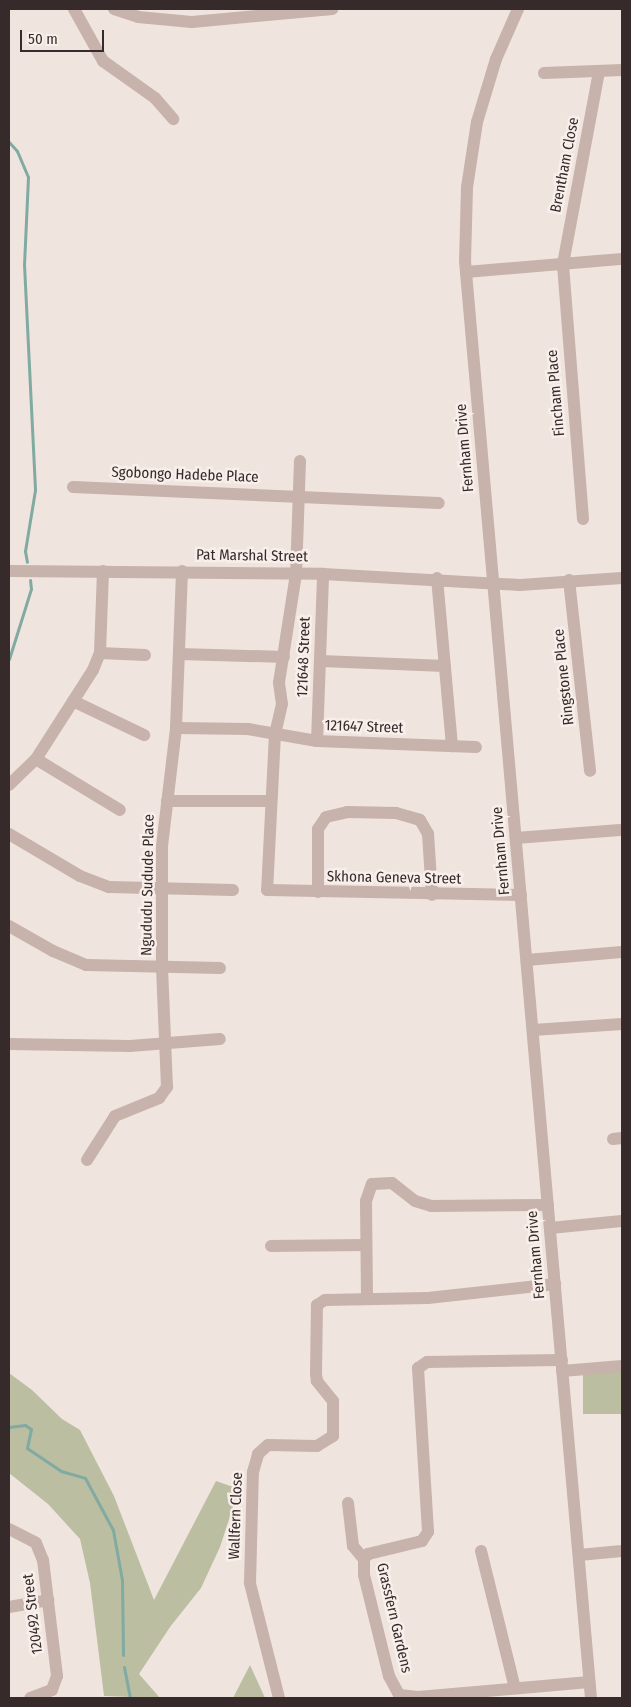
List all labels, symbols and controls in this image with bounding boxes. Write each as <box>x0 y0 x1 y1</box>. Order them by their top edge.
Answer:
scale bar <box>22 20 106 52</box>
text: 50 m <box>28 30 58 48</box>
street label: Brentham Close <box>547 116 583 214</box>
street label: Fincham Place <box>543 349 569 437</box>
street label: Fernham Drive <box>452 403 478 493</box>
street label: Sgobongo Hadebe Place <box>111 463 259 487</box>
street label: Pat Marshal Street <box>196 546 308 566</box>
street label: 121648 Street <box>294 616 314 698</box>
street label: Ringstone Place <box>550 628 578 726</box>
street label: 121647 Street <box>324 717 404 737</box>
street label: Fernham Drive <box>488 806 514 896</box>
street label: Ngududu Sudude Place <box>138 814 158 956</box>
street label: Skhona Geneva Street <box>327 868 461 888</box>
street label: Fernham Drive <box>523 1210 549 1300</box>
street label: Wallfern Close <box>225 1472 247 1560</box>
street label: Grassfern Gardens <box>373 1561 415 1675</box>
street label: 120492 Street <box>19 1573 47 1655</box>

